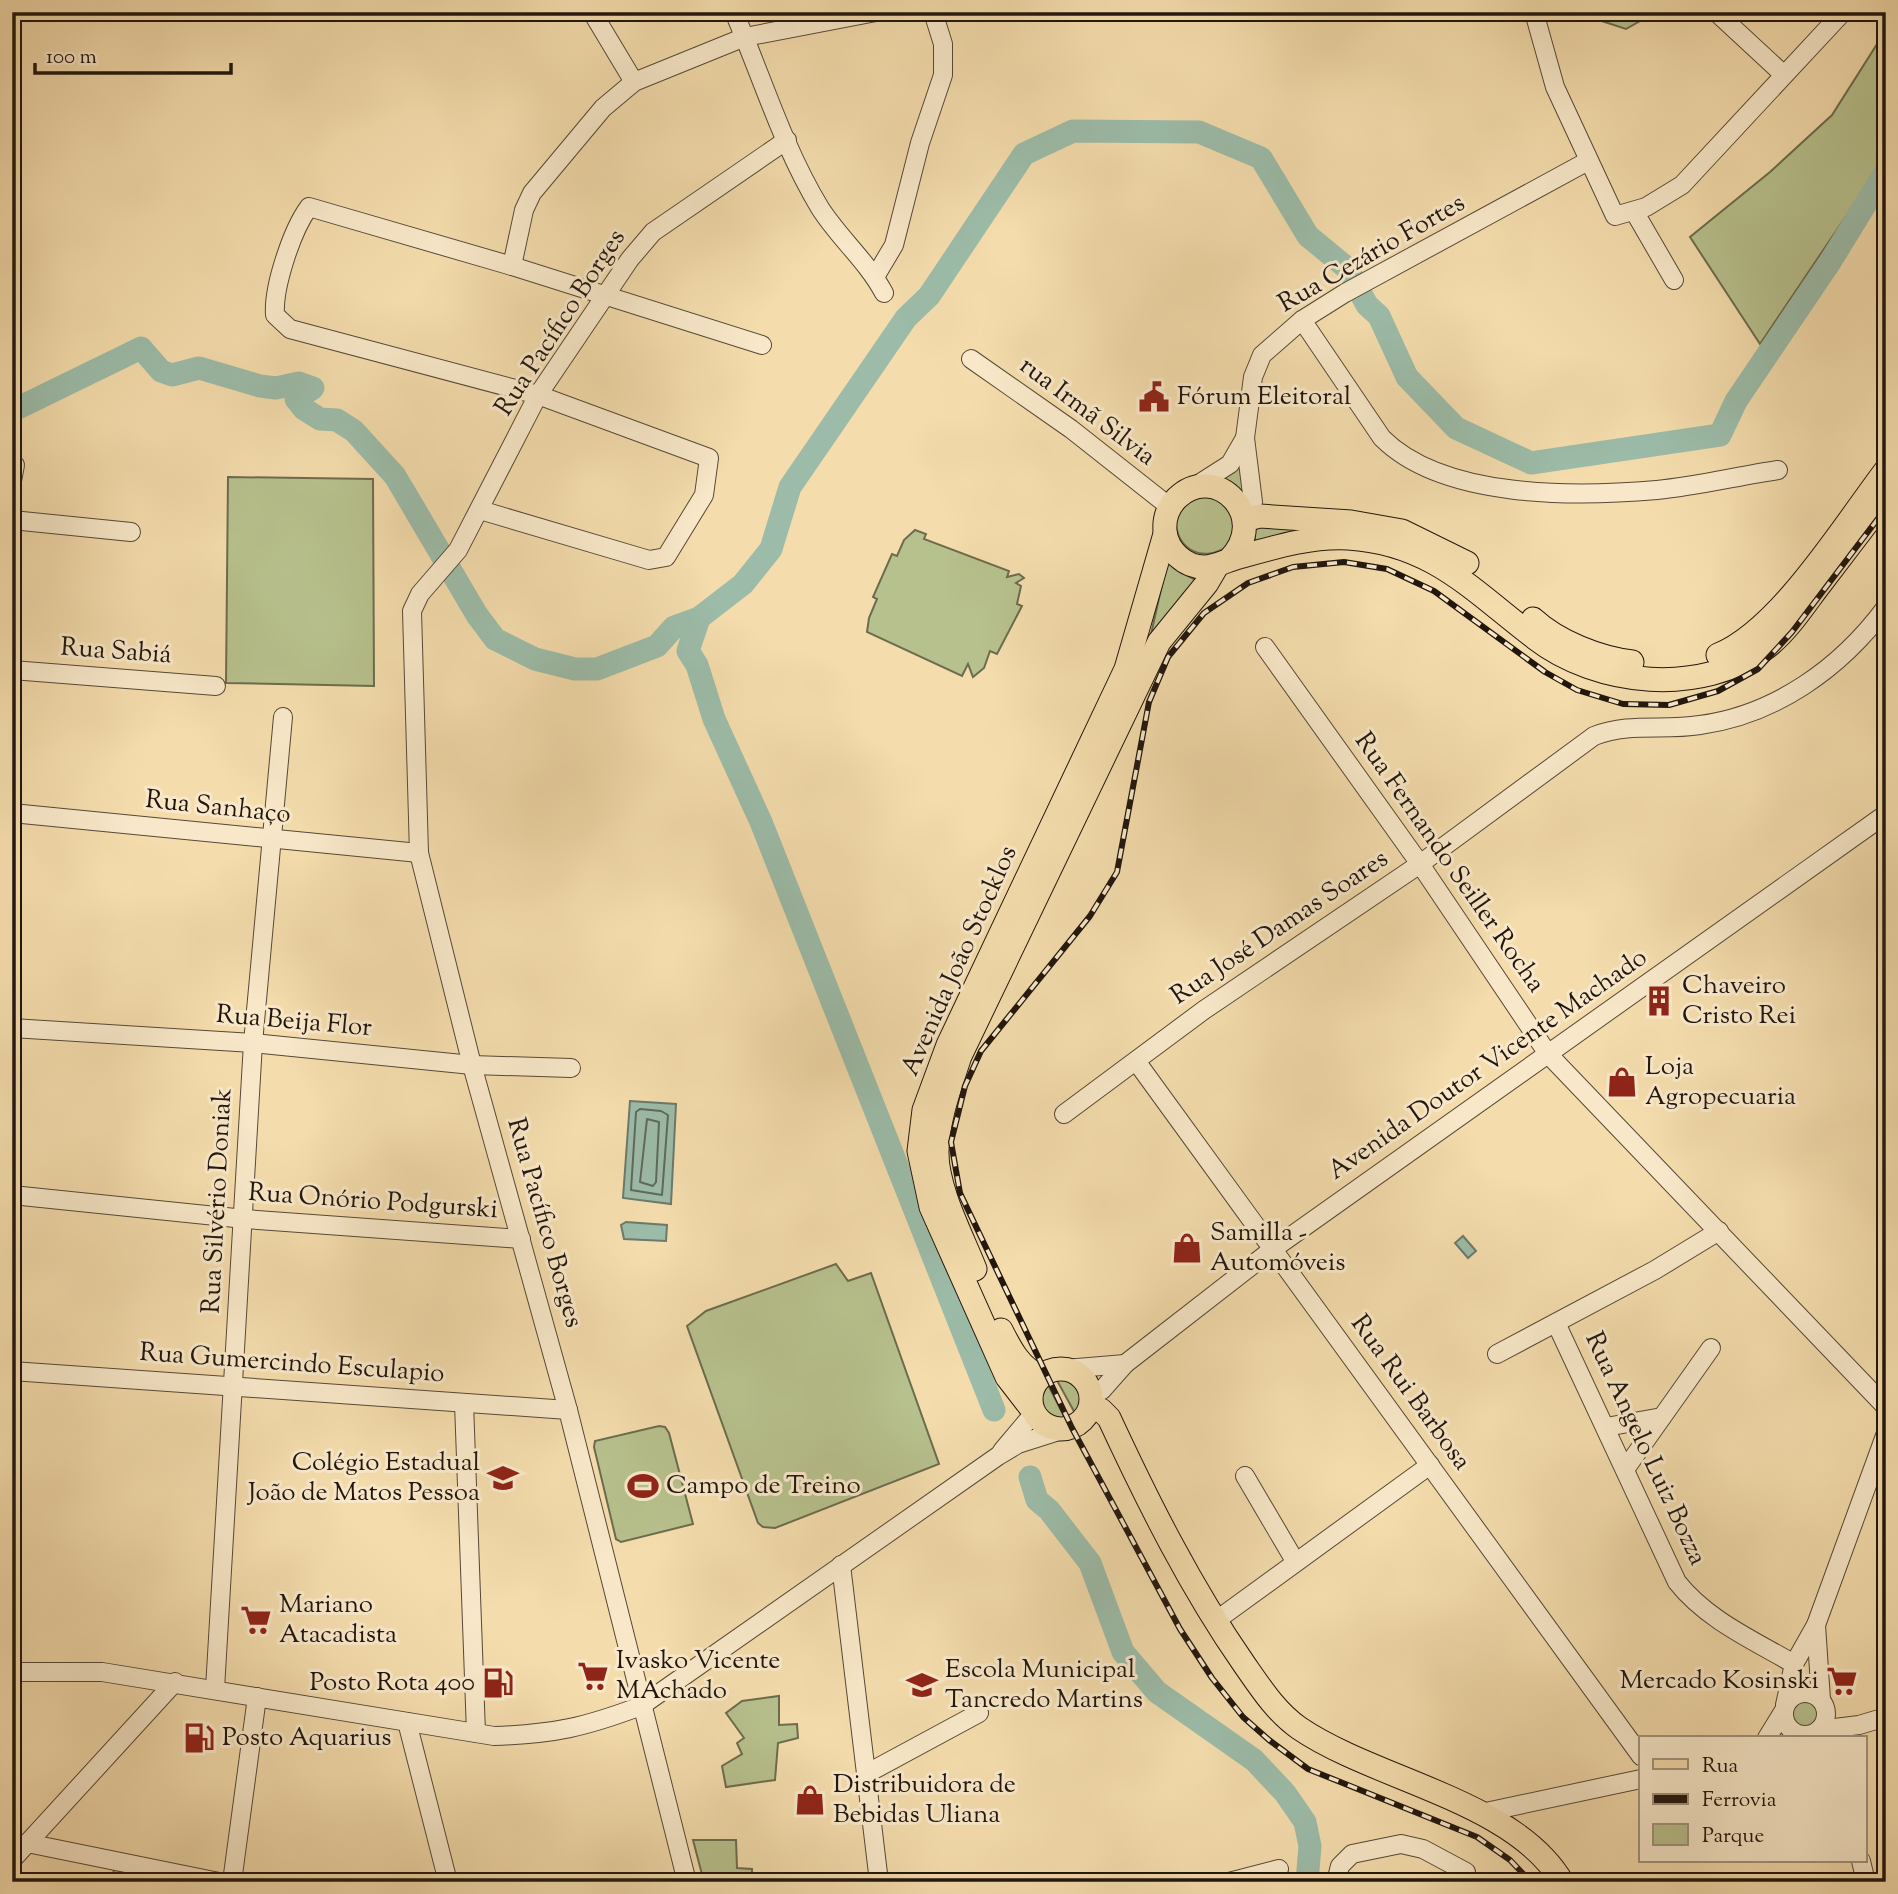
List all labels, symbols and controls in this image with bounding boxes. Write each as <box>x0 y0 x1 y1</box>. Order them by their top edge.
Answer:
scale bar <box>35 32 231 76</box>
text: 100 m <box>46 43 97 73</box>
street label: Rua Cezário Fortes <box>1272 185 1472 323</box>
street label: Rua Pacífico Borges <box>487 222 635 424</box>
street label: rua Irmã Silvia <box>1011 348 1163 476</box>
place label: Fórum Eleitoral <box>1177 379 1351 416</box>
public building icon: Fórum Eleitoral <box>1137 380 1171 414</box>
street label: Rua Sabiá <box>59 630 173 674</box>
street label: Rua Fernando Seiller Rocha <box>1345 725 1553 1001</box>
street label: Rua Sanhaço <box>143 782 293 834</box>
street label: Avenida João Stocklos <box>893 840 1027 1082</box>
street label: Rua José Damas Soares <box>1164 841 1396 1015</box>
street label: Avenida Doutor Vicente Machado <box>1321 940 1655 1190</box>
place label: Chaveiro Cristo Rei <box>1682 968 1796 1035</box>
building icon: Chaveiro Cristo Rei <box>1642 984 1676 1018</box>
street label: Rua Beija Flor <box>214 997 374 1047</box>
place label: Loja Agropecuaria <box>1645 1049 1796 1116</box>
shop icon: Loja Agropecuaria <box>1605 1065 1639 1099</box>
street label: Rua Silvério Doniak <box>194 1087 242 1315</box>
street label: Rua Pacífico Borges <box>496 1114 592 1332</box>
street label: Rua Onório Podgurski <box>247 1175 499 1229</box>
place label: Samilla - Automóveis <box>1210 1215 1346 1282</box>
shop icon: Samilla - Automóveis <box>1170 1231 1204 1265</box>
street label: Rua Rui Barbosa <box>1341 1308 1479 1478</box>
street label: Rua Angelo Luiz Bozza <box>1575 1326 1715 1572</box>
street label: Rua Gumercindo Esculapio <box>138 1335 446 1393</box>
place label: Colégio Estadual João de Matos Pessoa <box>246 1445 480 1512</box>
school or university icon: Colégio Estadual João de Matos Pessoa <box>486 1461 520 1495</box>
place label: Campo de Treino <box>666 1468 861 1505</box>
sports icon: Campo de Treino <box>626 1469 660 1503</box>
place label: Mariano Atacadista <box>279 1587 397 1654</box>
supermarket icon: Mariano Atacadista <box>239 1603 273 1637</box>
place label: Ivasko Vicente MAchado <box>616 1643 780 1710</box>
place label: Escola Municipal Tancredo Martins <box>945 1652 1143 1719</box>
supermarket icon: Ivasko Vicente MAchado <box>576 1659 610 1693</box>
place label: Mercado Kosinski <box>1619 1663 1819 1700</box>
supermarket icon: Mercado Kosinski <box>1825 1664 1859 1698</box>
place label: Posto Rota 400 <box>310 1665 475 1702</box>
fuel station icon: Posto Rota 400 <box>481 1666 515 1700</box>
school or university icon: Escola Municipal Tancredo Martins <box>905 1668 939 1702</box>
place label: Posto Aquarius <box>222 1720 392 1757</box>
fuel station icon: Posto Aquarius <box>182 1721 216 1755</box>
legend <box>1639 1736 1867 1862</box>
text: Rua <box>1702 1752 1739 1782</box>
place label: Distribuidora de Bebidas Uliana <box>833 1767 1016 1834</box>
shop icon: Distribuidora de Bebidas Uliana <box>793 1783 827 1817</box>
text: Ferrovia <box>1702 1786 1777 1816</box>
text: Parque <box>1702 1822 1764 1852</box>

